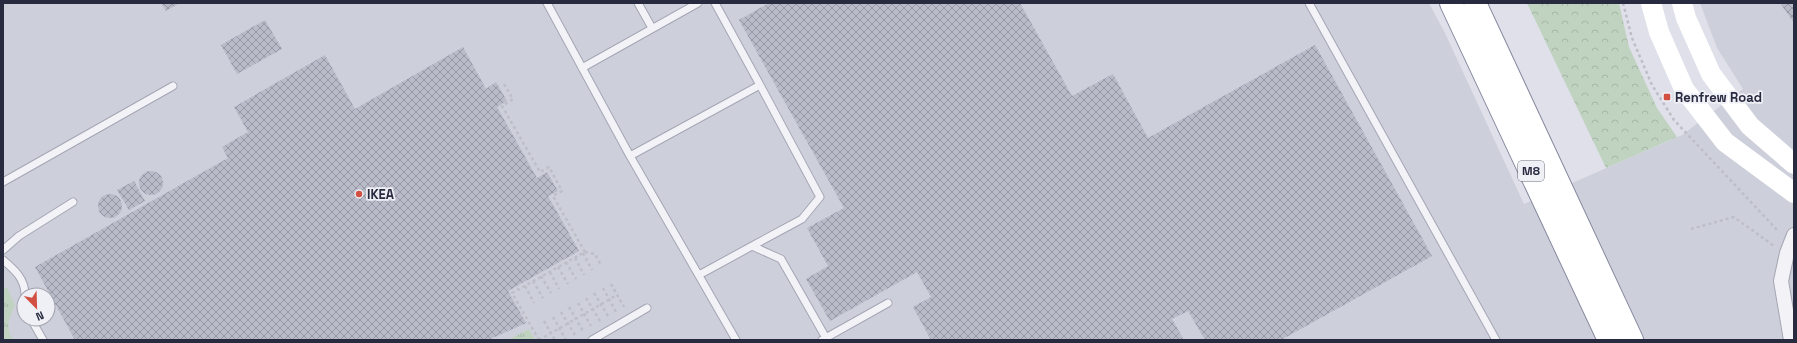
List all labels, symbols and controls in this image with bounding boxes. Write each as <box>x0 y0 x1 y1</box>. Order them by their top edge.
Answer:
place label: Renfrew Road <box>1675 89 1762 106</box>
marker: Renfrew Road <box>1662 92 1672 102</box>
road number: M8 <box>1518 161 1544 181</box>
place label: IKEA <box>367 186 395 203</box>
marker: IKEA <box>354 189 364 199</box>
north arrow <box>16 287 56 327</box>
text: N <box>34 308 46 324</box>

